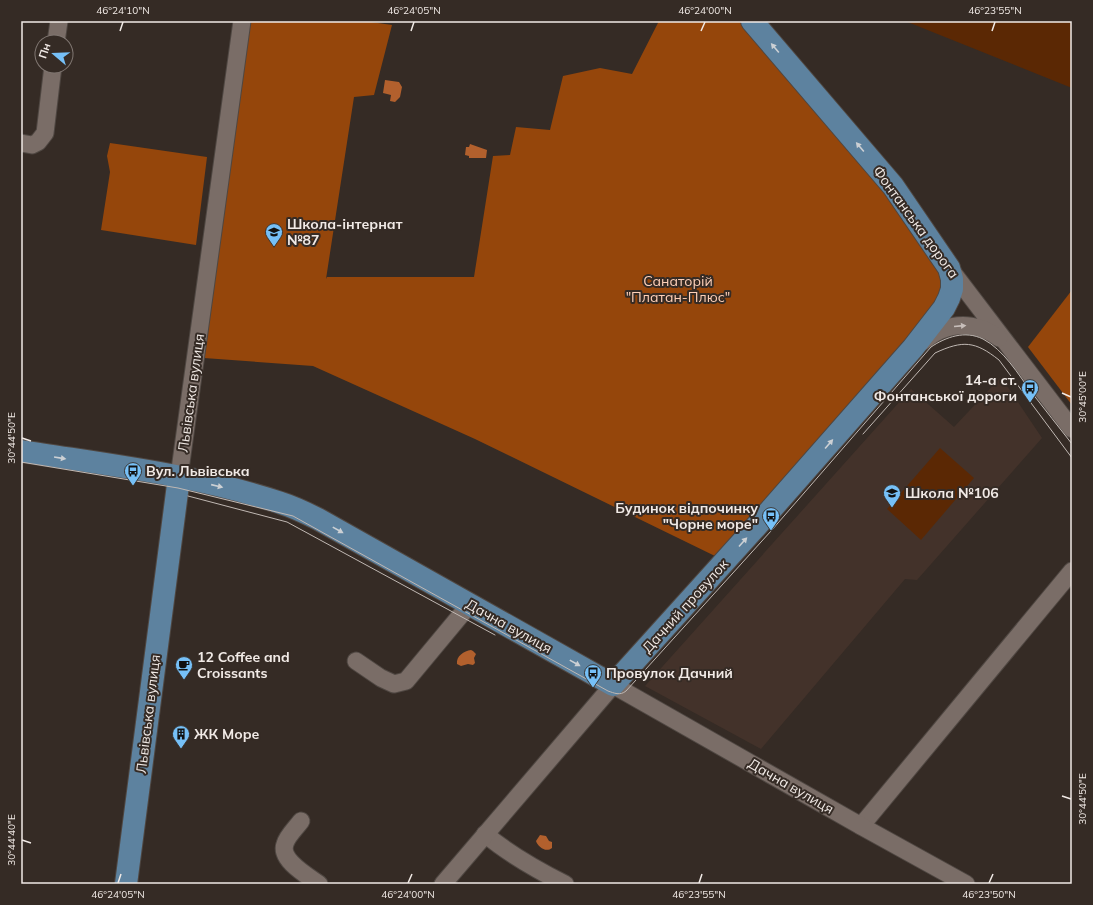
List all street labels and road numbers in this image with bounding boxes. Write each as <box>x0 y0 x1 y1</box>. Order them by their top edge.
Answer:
street label: Фонтанська дорога <box>869 162 963 282</box>
street label: Львівська вулиця <box>174 332 208 454</box>
street label: Дачний провулок <box>638 555 732 657</box>
street label: Дачна вулиця <box>463 595 555 657</box>
street label: Львівська вулиця <box>132 654 164 774</box>
street label: Дачна вулиця <box>745 754 837 818</box>

